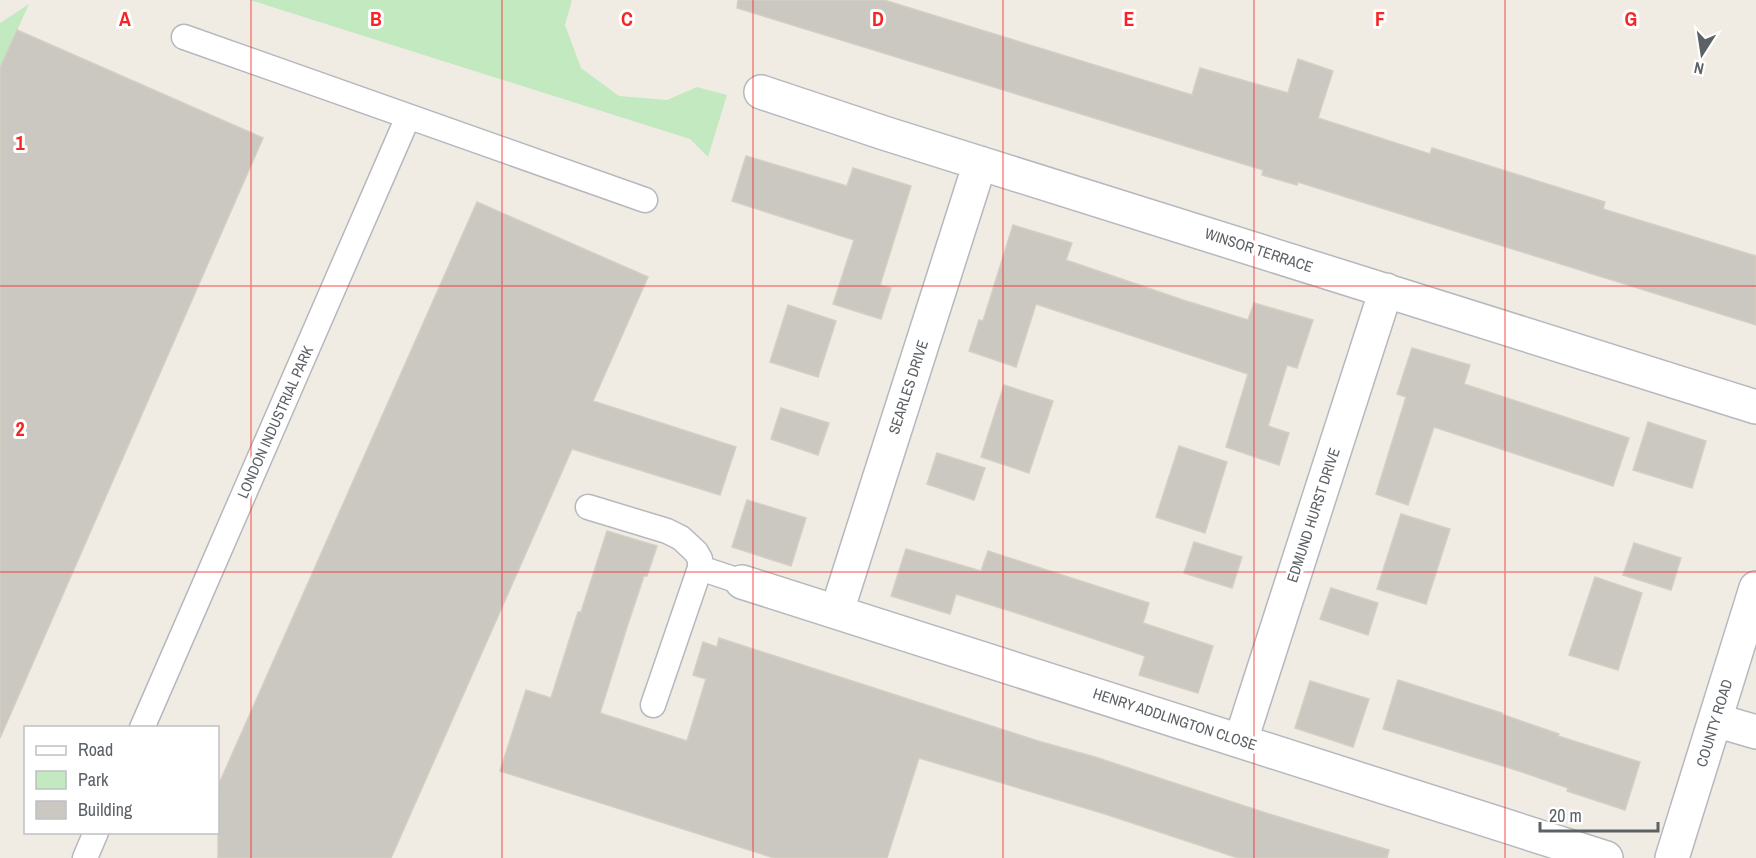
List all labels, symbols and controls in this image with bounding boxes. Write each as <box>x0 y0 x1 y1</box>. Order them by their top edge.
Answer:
text: A <box>119 5 131 32</box>
text: B <box>370 5 382 32</box>
text: C <box>621 5 633 32</box>
text: D <box>872 5 884 32</box>
text: E <box>1124 5 1135 32</box>
text: F <box>1375 5 1385 32</box>
text: G <box>1625 5 1637 32</box>
north arrow <box>1672 24 1732 84</box>
text: N <box>1692 57 1706 80</box>
text: 1 <box>15 129 25 156</box>
street label: WINSOR TERRACE <box>1202 223 1316 277</box>
street label: SEARLES DRIVE <box>883 337 933 437</box>
street label: LONDON INDUSTRIAL PARK <box>232 342 318 502</box>
text: 2 <box>15 415 25 442</box>
street label: EDMUND HURST DRIVE <box>1281 445 1345 585</box>
street label: COUNTY ROAD <box>1691 676 1737 769</box>
street label: HENRY ADDLINGTON CLOSE <box>1090 683 1260 755</box>
legend <box>24 726 219 834</box>
text: Road <box>78 737 113 762</box>
text: Park <box>78 767 109 792</box>
scale bar <box>1540 795 1658 833</box>
text: Building <box>78 797 133 822</box>
text: 20 m <box>1549 803 1582 828</box>

